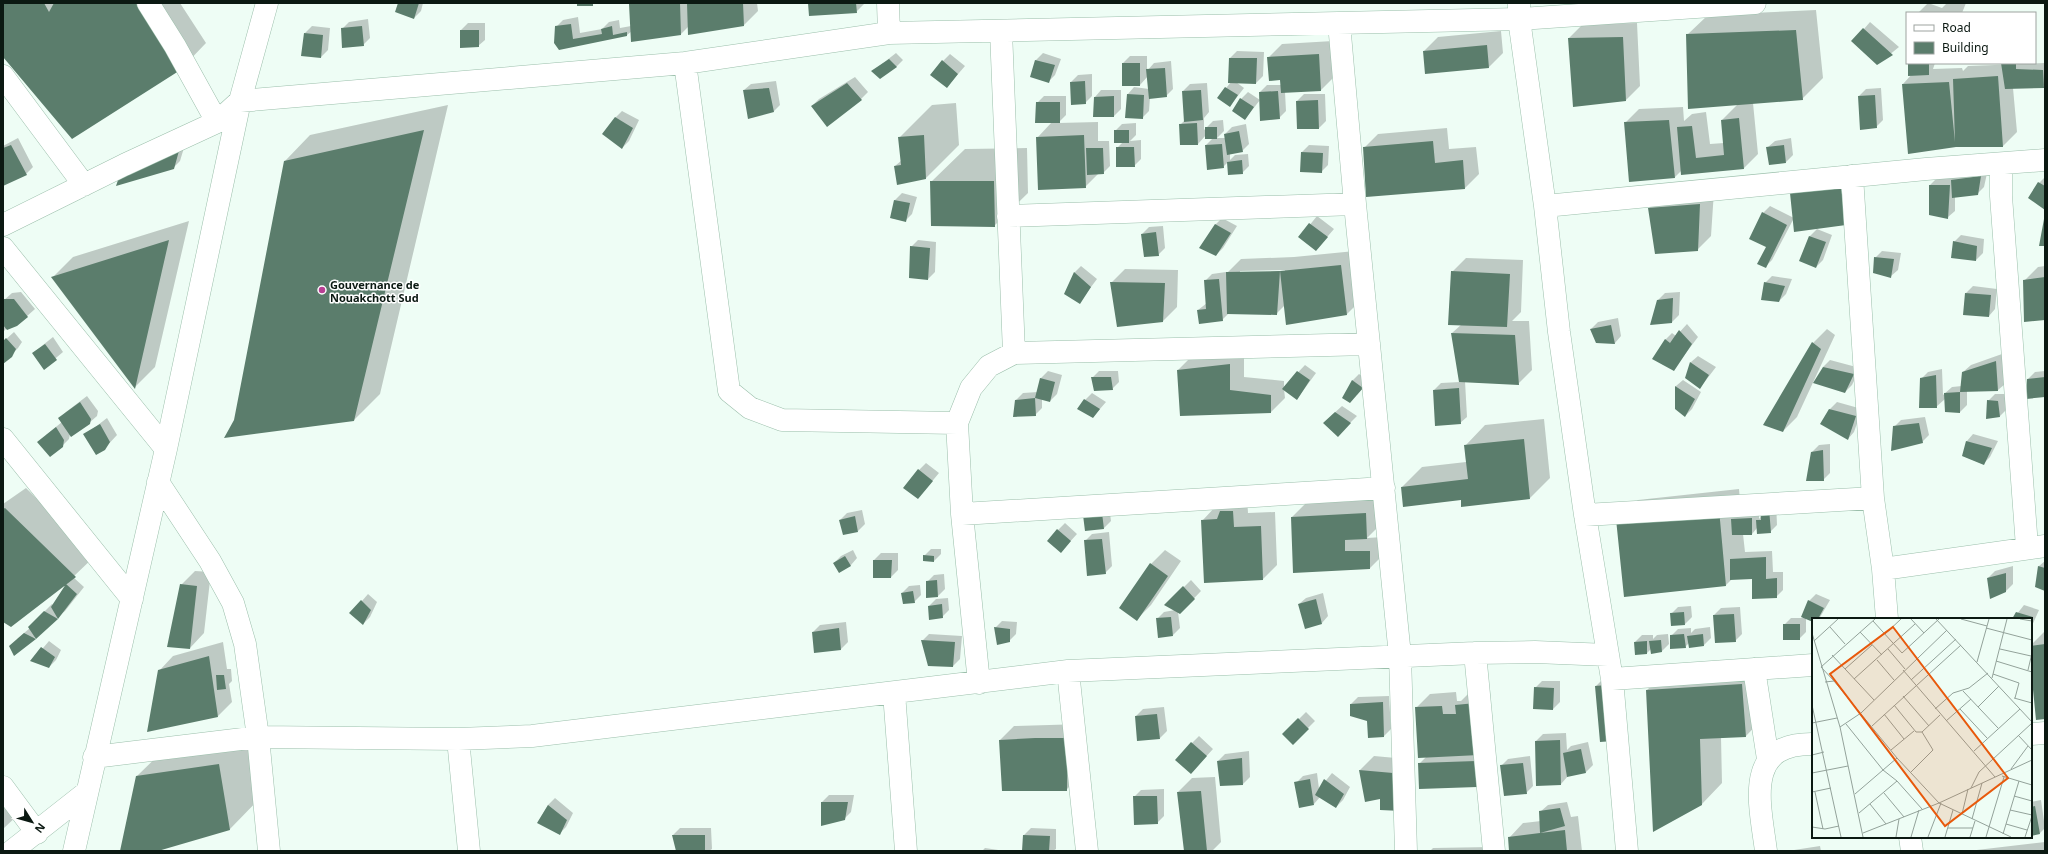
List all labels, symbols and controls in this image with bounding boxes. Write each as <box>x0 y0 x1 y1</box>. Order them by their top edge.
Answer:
legend <box>1906 12 2036 64</box>
text: Road <box>1942 19 1971 36</box>
text: Building <box>1942 39 1989 56</box>
place label: Gouvernance de Nouakchott Sud <box>330 277 420 305</box>
marker: Gouvernance de Nouakchott Sud <box>317 285 327 295</box>
inset map <box>1812 618 2032 838</box>
north arrow <box>12 802 52 842</box>
text: N <box>32 820 49 836</box>

